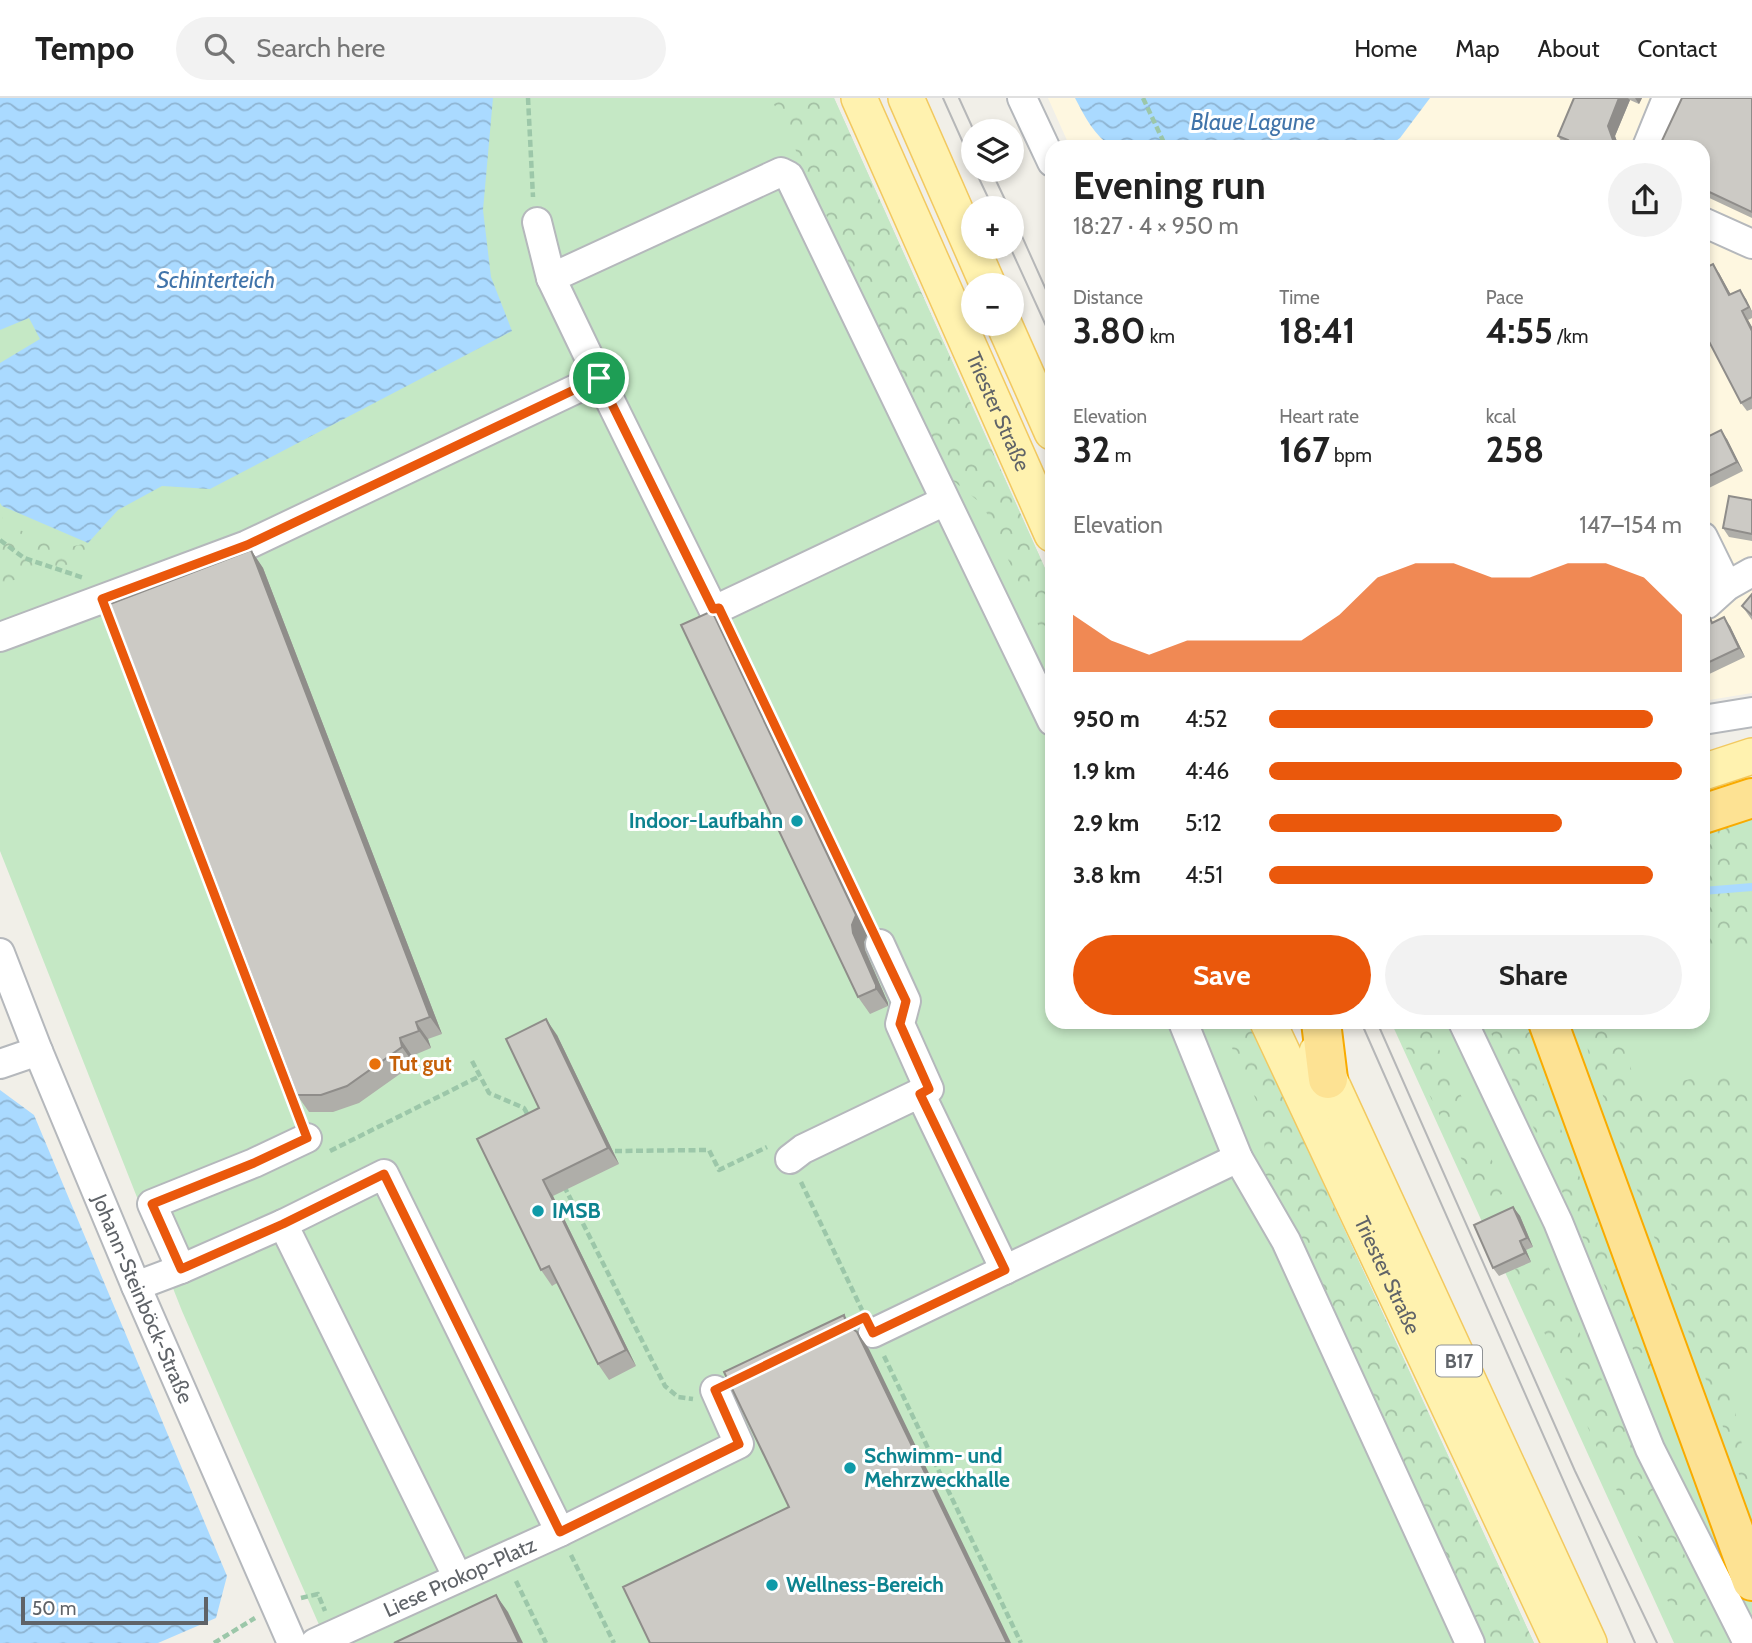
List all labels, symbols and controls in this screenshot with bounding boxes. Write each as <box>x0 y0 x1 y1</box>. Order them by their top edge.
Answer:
search box <box>176 17 666 80</box>
text: Tempo <box>35 28 134 68</box>
icon: search <box>200 29 238 67</box>
text: Search here <box>256 32 385 64</box>
text: Home <box>1354 34 1417 63</box>
text: Map <box>1455 34 1500 63</box>
text: About <box>1538 34 1600 63</box>
text: Contact <box>1638 34 1717 63</box>
water label: Blaue Lagune <box>1191 108 1315 136</box>
map controls <box>961 119 1024 336</box>
button: layers <box>961 119 1024 182</box>
text: Evening run <box>1073 162 1266 209</box>
button: share <box>1608 163 1682 237</box>
button: + <box>961 196 1024 259</box>
text: 18:27 · 4 × 950 m <box>1073 212 1239 240</box>
water label: Schinterteich <box>157 266 275 294</box>
button: − <box>961 273 1024 336</box>
text: Distance <box>1073 286 1143 309</box>
text: Time <box>1279 286 1320 309</box>
text: Pace <box>1486 286 1524 309</box>
text: 3.80 <box>1073 309 1146 352</box>
text: 18:41 <box>1279 309 1356 352</box>
text: 4:55 <box>1486 309 1553 352</box>
text: km <box>1146 325 1175 348</box>
text: /km <box>1553 325 1588 348</box>
pin <box>569 348 629 408</box>
street label: Triester Straße <box>961 348 1036 475</box>
icon: arrive <box>580 359 618 397</box>
text: Elevation <box>1073 405 1147 428</box>
text: Heart rate <box>1279 405 1359 428</box>
text: kcal <box>1486 405 1516 428</box>
text: 32 <box>1073 428 1110 471</box>
text: 167 <box>1279 428 1330 471</box>
text: 258 <box>1486 428 1544 471</box>
text: m <box>1110 444 1131 467</box>
text: bpm <box>1330 444 1372 467</box>
text: Elevation <box>1073 511 1163 539</box>
text: 147–154 m <box>1579 511 1682 539</box>
text: 950 m <box>1073 705 1140 733</box>
text: 4:52 <box>1185 705 1228 733</box>
text: 1.9 km <box>1073 757 1136 785</box>
text: 4:46 <box>1185 757 1229 785</box>
place label: Indoor-Laufbahn <box>629 808 783 833</box>
text: 2.9 km <box>1073 809 1139 837</box>
text: 5:12 <box>1185 809 1222 837</box>
marker: Indoor-Laufbahn <box>789 813 805 829</box>
text: 3.8 km <box>1073 861 1141 889</box>
text: 4:51 <box>1185 861 1223 889</box>
button: Save <box>1073 935 1371 1015</box>
button: Share <box>1385 935 1682 1015</box>
place label: Tut gut <box>389 1051 452 1076</box>
marker: Tut gut <box>367 1056 383 1072</box>
street label: Johann-Steinböck-Straße <box>87 1189 199 1407</box>
place label: IMSB <box>552 1198 601 1223</box>
marker: IMSB <box>530 1203 546 1219</box>
street label: Triester Straße <box>1349 1212 1426 1338</box>
road number: B17 <box>1436 1345 1482 1376</box>
place label: Schwimm- und Mehrzweckhalle <box>864 1443 1010 1492</box>
marker: Schwimm- und Mehrzweckhalle <box>842 1460 858 1476</box>
street label: Liese Prokop-Platz <box>379 1532 540 1622</box>
place label: Wellness-Bereich <box>786 1572 944 1597</box>
marker: Wellness-Bereich <box>764 1577 780 1593</box>
scale bar <box>21 1594 208 1626</box>
text: 50 m <box>32 1597 76 1620</box>

